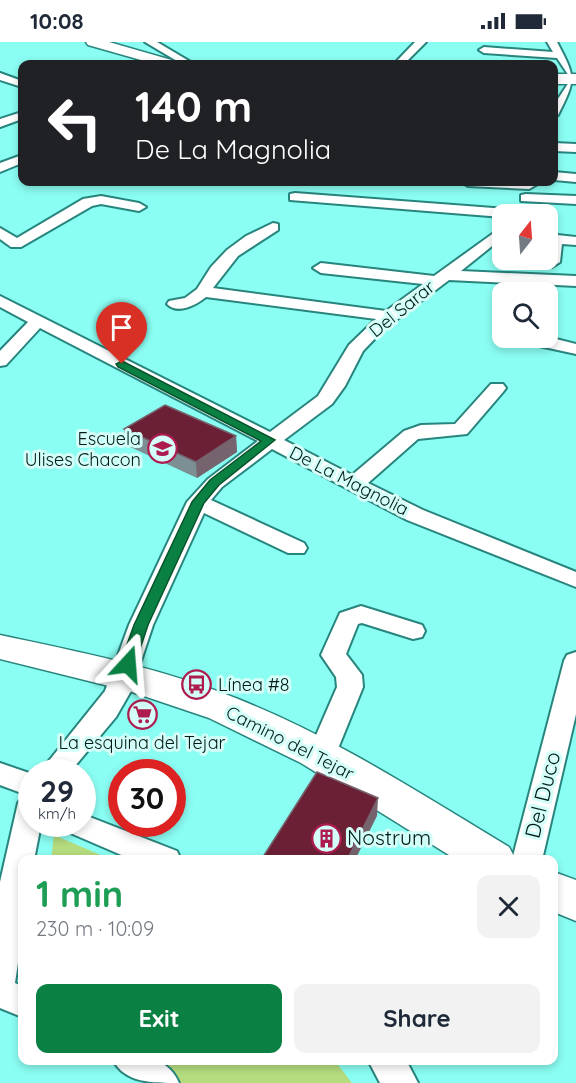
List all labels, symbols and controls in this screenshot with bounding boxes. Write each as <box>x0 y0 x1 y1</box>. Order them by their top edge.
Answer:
text: 10:08 <box>30 7 84 35</box>
text: 140 m <box>135 80 252 133</box>
icon: left <box>36 84 114 162</box>
text: De La Magnolia <box>135 132 331 166</box>
north arrow <box>492 204 558 270</box>
map controls <box>492 204 558 348</box>
street label: Del Sarar <box>364 275 439 342</box>
button: search <box>492 282 558 348</box>
pin <box>96 302 147 364</box>
icon: arrive <box>105 311 138 344</box>
place label: Escuela Ulises Chacon <box>25 427 141 471</box>
school or university icon: Escuela Ulises Chacon <box>146 433 178 465</box>
street label: De La Magnolia <box>286 441 413 520</box>
position arrow <box>96 632 160 696</box>
bus stop icon: Línea #8 <box>181 669 213 701</box>
place label: Línea #8 <box>218 673 289 696</box>
supermarket icon: La esquina del Tejar <box>126 698 158 730</box>
street label: Camino del Tejar <box>222 700 358 785</box>
place label: La esquina del Tejar <box>59 731 226 754</box>
street label: Del Duco <box>519 749 565 841</box>
speed limit sign: 30 <box>108 759 186 837</box>
text: 29 <box>40 772 74 810</box>
text: km/h <box>38 804 76 823</box>
building icon: Nostrum <box>310 822 342 854</box>
place label: Nostrum <box>347 824 431 850</box>
text: 1 min <box>36 871 123 916</box>
button: close <box>477 875 540 938</box>
text: 230 m · 10:09 <box>36 916 154 941</box>
button: Exit <box>36 984 282 1053</box>
button: Share <box>294 984 540 1053</box>

